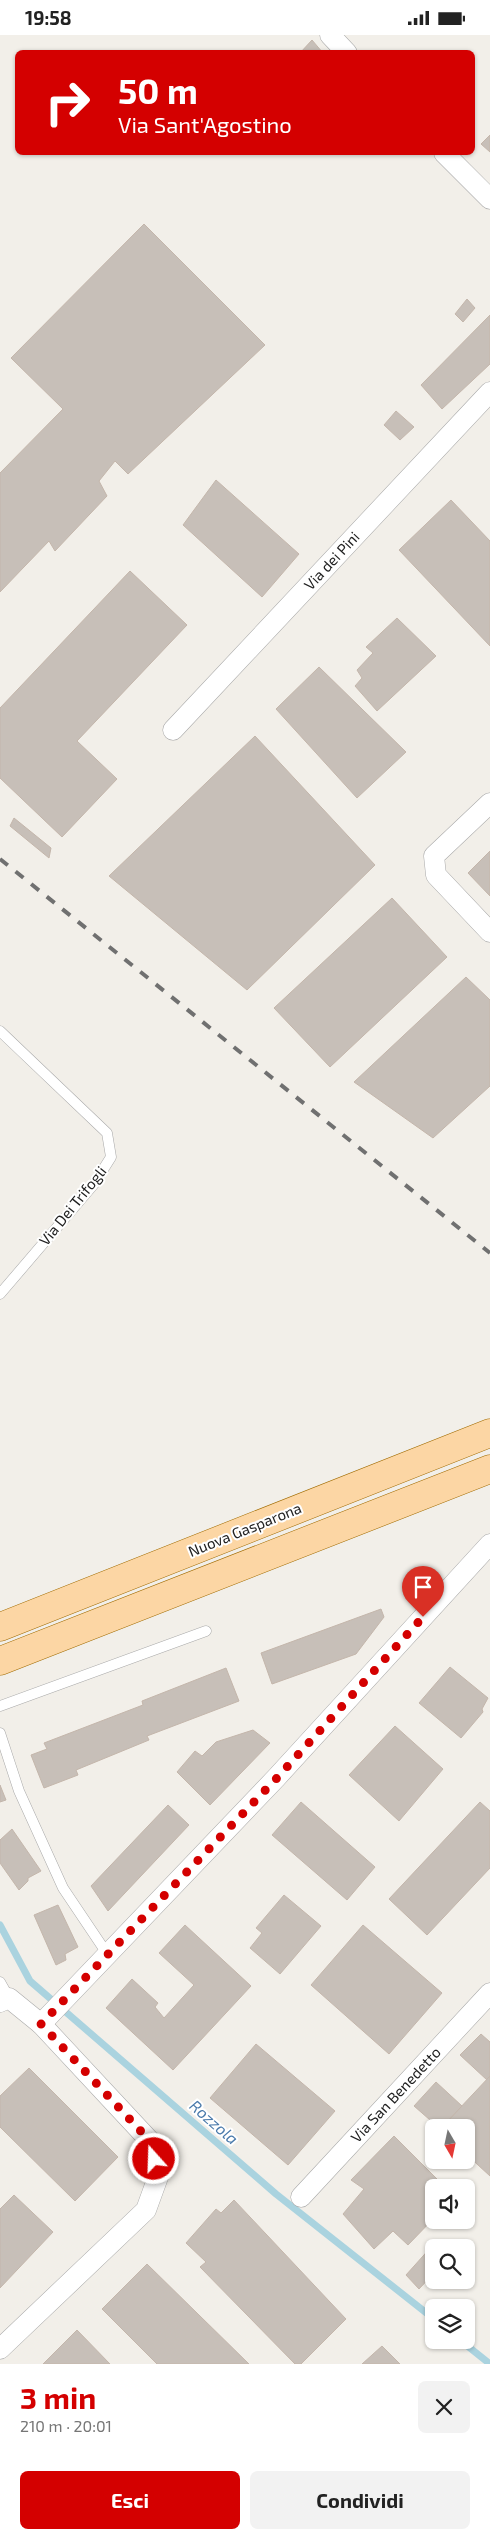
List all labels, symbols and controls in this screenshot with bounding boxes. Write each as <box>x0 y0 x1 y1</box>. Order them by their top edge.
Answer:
text: 19:58 <box>25 6 72 29</box>
text: 50 m <box>118 69 198 111</box>
icon: right <box>35 70 100 135</box>
text: Via Sant'Agostino <box>118 111 292 137</box>
street label: Via dei Pini <box>300 527 363 593</box>
street label: Via Dei Trifogli <box>35 1162 110 1249</box>
street label: Nuova Gasparona <box>185 1498 304 1560</box>
pin <box>402 1566 444 1617</box>
icon: arrive <box>409 1573 437 1601</box>
street label: Via San Benedetto <box>346 2043 444 2146</box>
water label: Rozzola <box>186 2095 242 2148</box>
north arrow <box>425 2119 475 2169</box>
map controls <box>425 2119 475 2349</box>
position arrow <box>127 2132 179 2184</box>
button: sound <box>425 2179 475 2229</box>
button: search <box>425 2239 475 2289</box>
button: layers <box>425 2299 475 2349</box>
text: 3 min <box>20 2379 96 2415</box>
button: close <box>418 2381 470 2433</box>
text: 210 m · 20:01 <box>20 2416 112 2435</box>
button: Esci <box>20 2471 240 2529</box>
button: Condividi <box>250 2471 470 2529</box>

